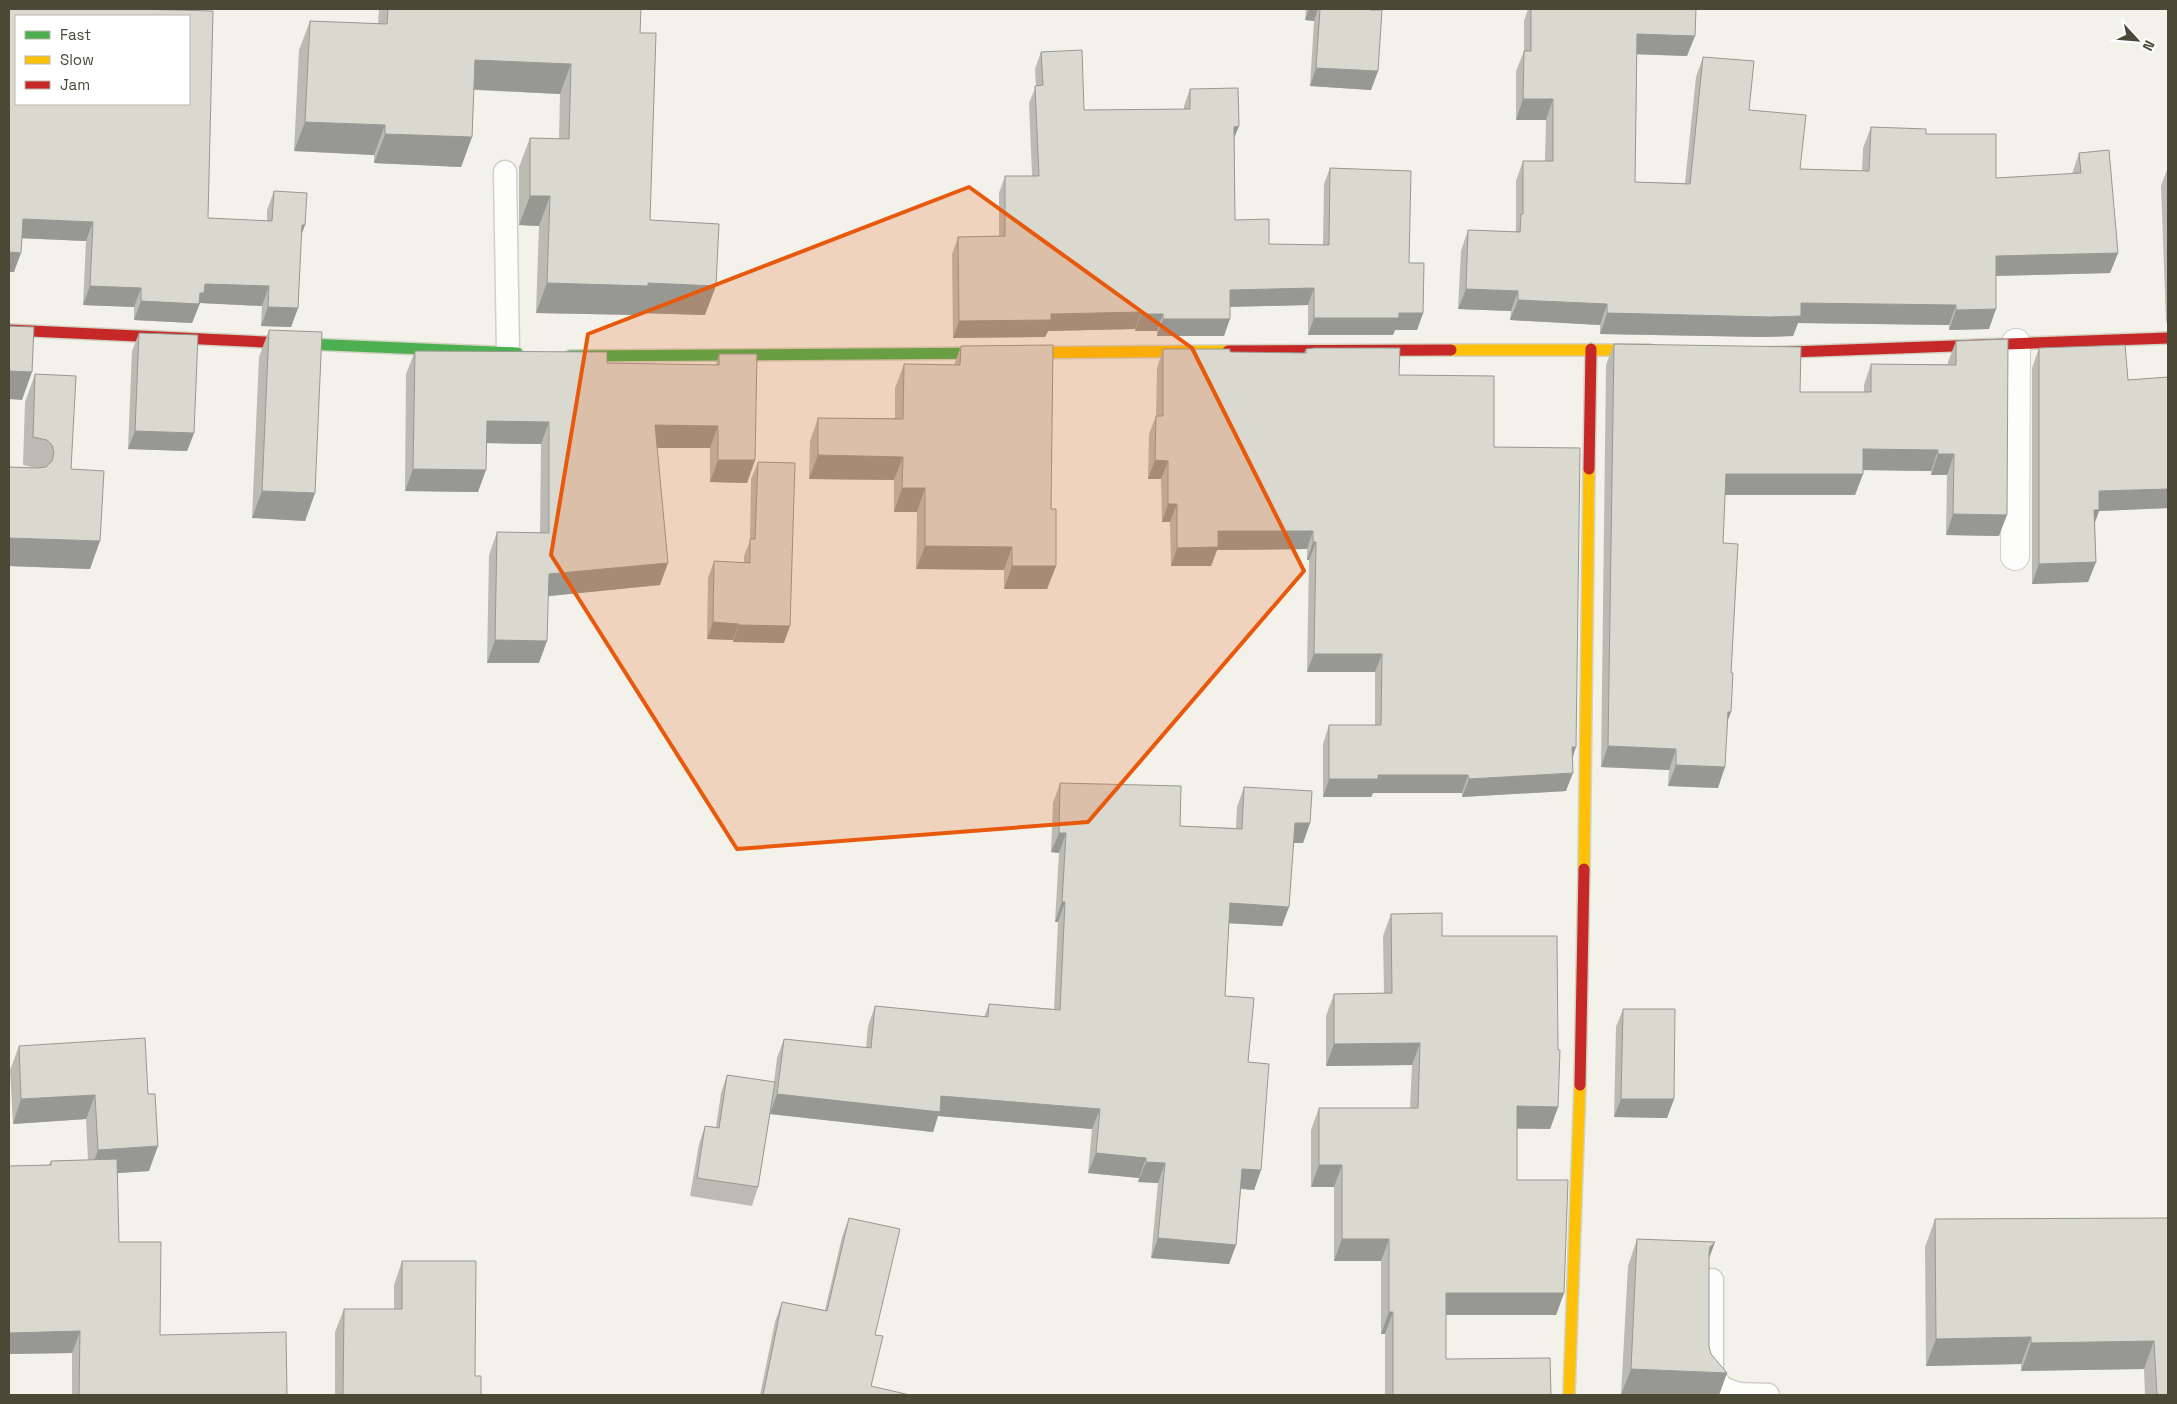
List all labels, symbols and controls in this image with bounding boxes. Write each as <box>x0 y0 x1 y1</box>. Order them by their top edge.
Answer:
legend <box>15 15 190 105</box>
north arrow <box>2112 15 2162 65</box>
text: Fast <box>60 25 91 44</box>
text: N <box>2139 38 2159 54</box>
text: Slow <box>60 50 94 69</box>
text: Jam <box>60 75 90 94</box>

